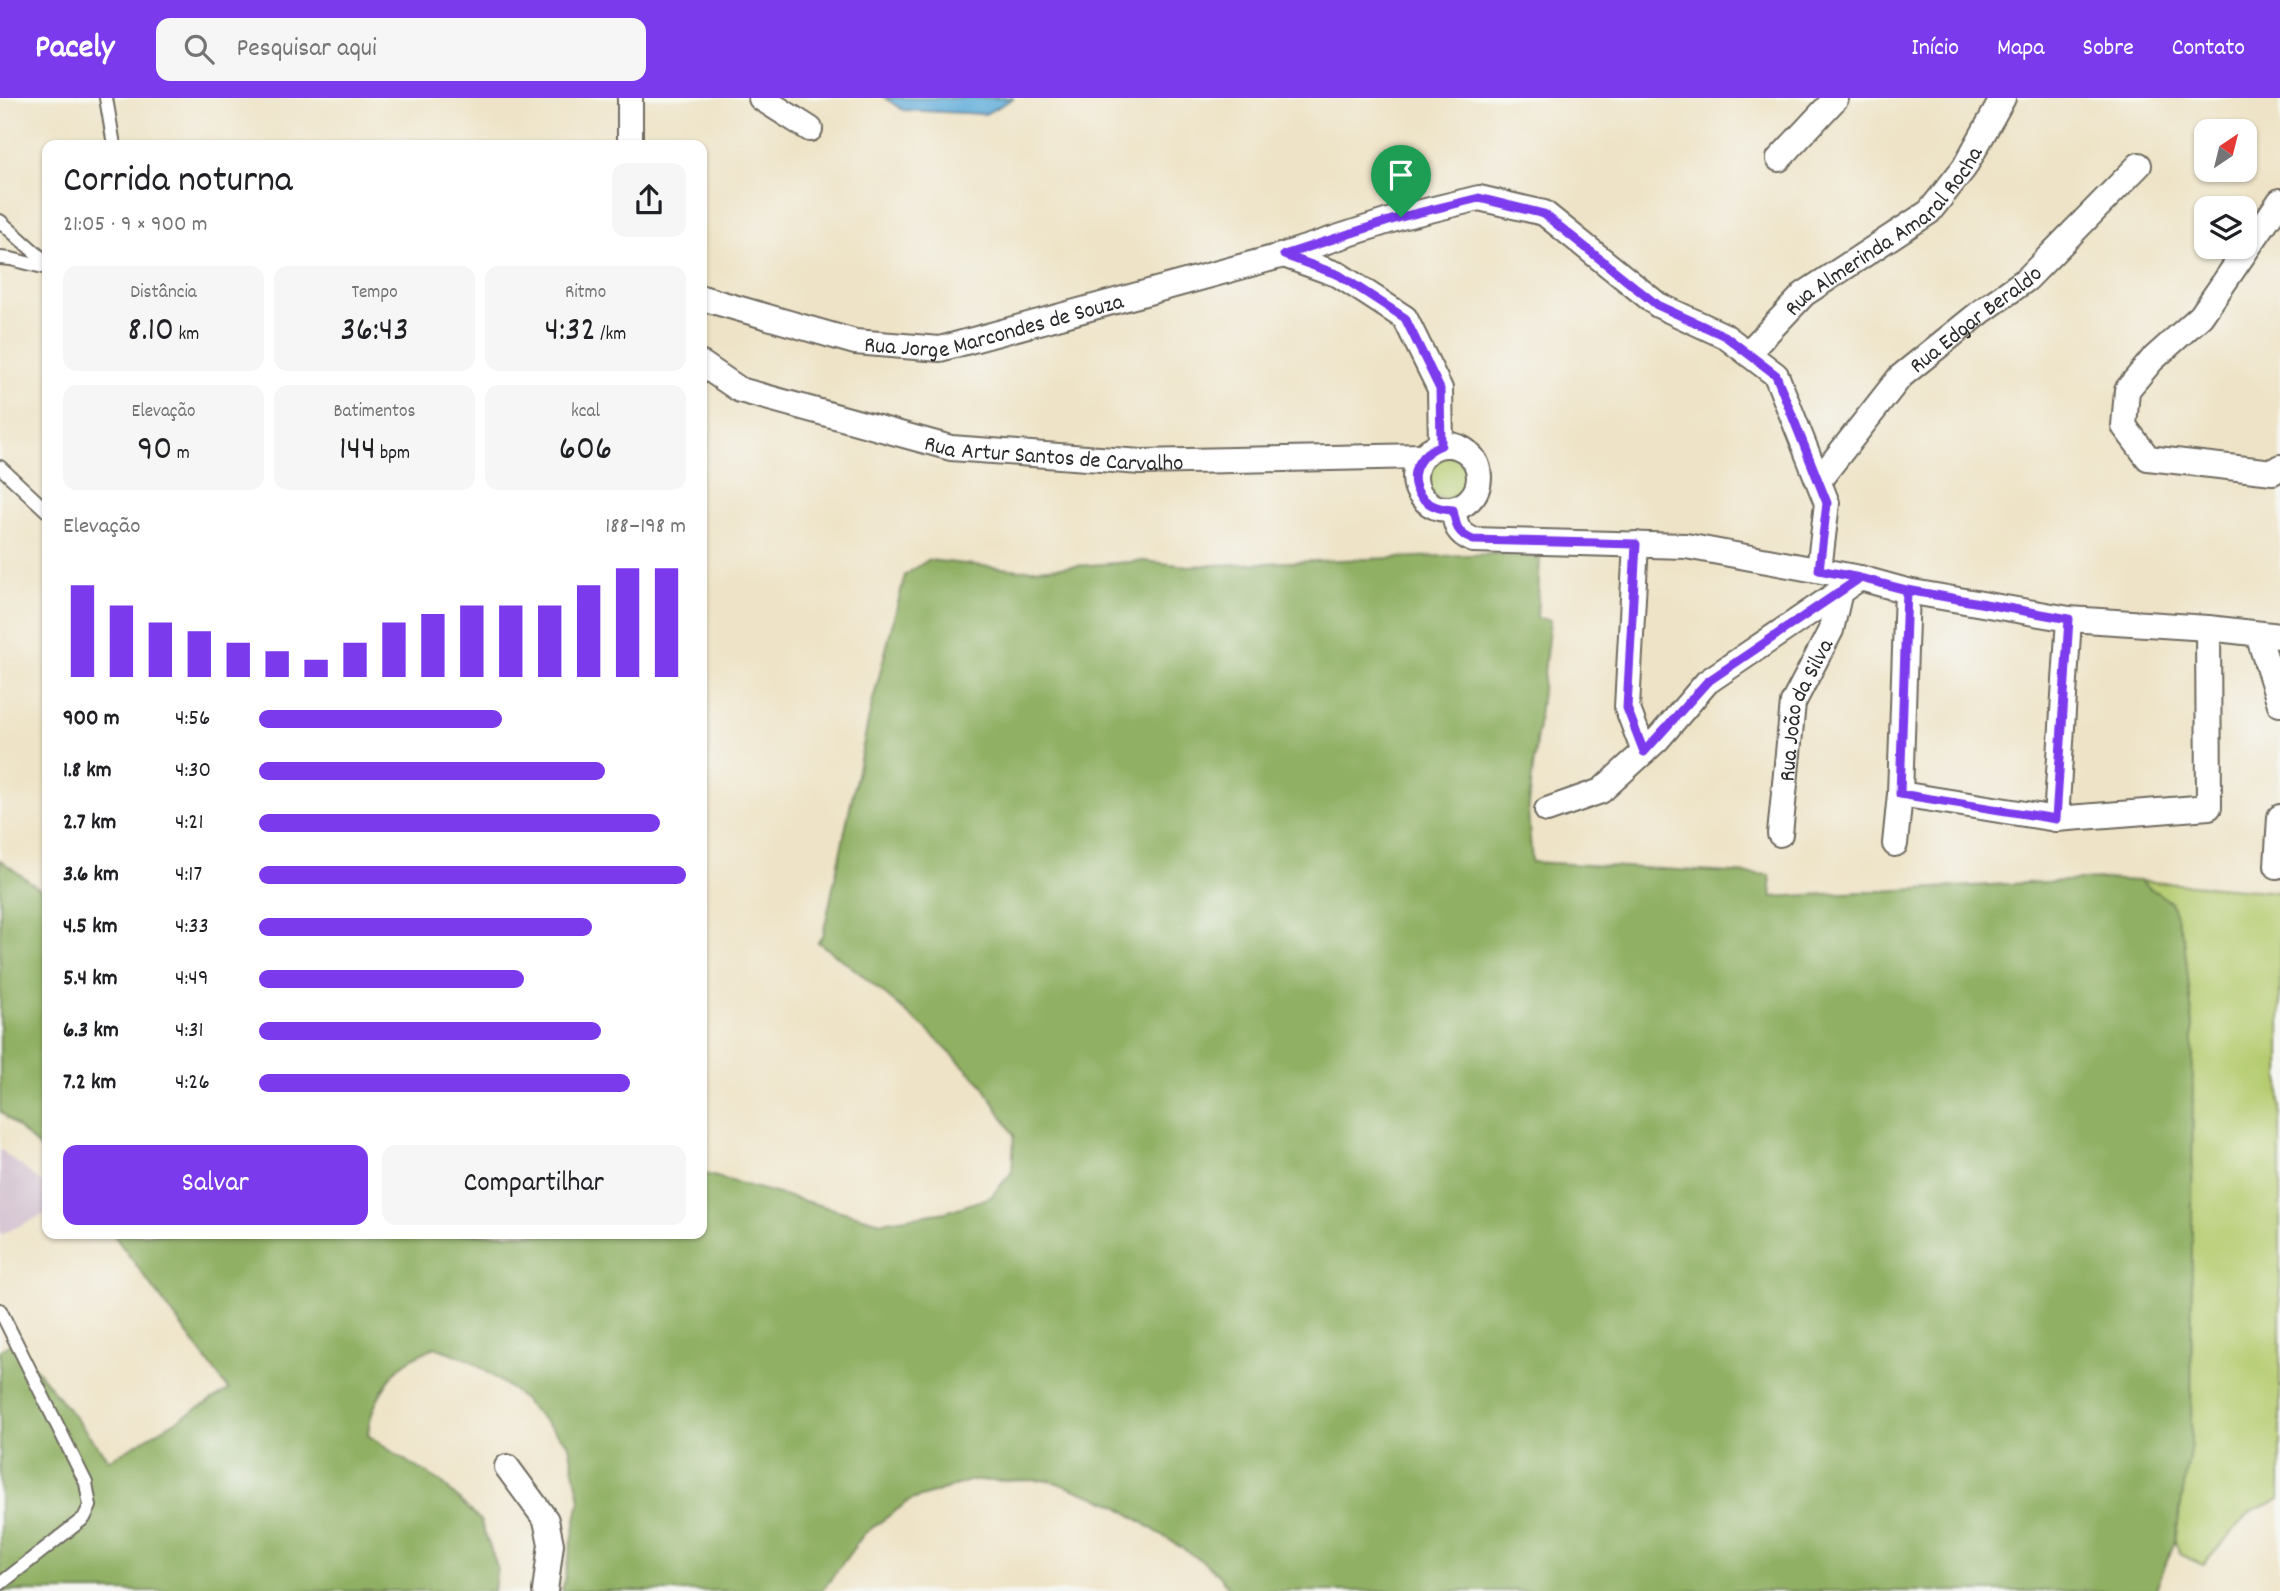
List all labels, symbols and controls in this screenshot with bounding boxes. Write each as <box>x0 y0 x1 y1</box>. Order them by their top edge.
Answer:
search box <box>156 18 646 81</box>
text: Pacely <box>35 26 114 73</box>
icon: search <box>180 30 218 68</box>
text: Pesquisar aqui <box>236 31 377 68</box>
text: Início <box>1911 32 1959 66</box>
text: Mapa <box>1997 32 2045 66</box>
text: Sobre <box>2083 32 2134 66</box>
text: Contato <box>2172 32 2245 66</box>
north arrow <box>2194 119 2258 182</box>
map controls <box>2194 119 2257 259</box>
street label: Rua Almerinda Amaral Rocha <box>1778 140 1993 325</box>
pin <box>1371 145 1431 217</box>
text: Corrida noturna <box>63 155 293 210</box>
icon: arrive <box>1382 156 1420 194</box>
button: share <box>612 163 686 237</box>
button: layers <box>2194 196 2257 259</box>
text: 21:05 · 9 × 900 m <box>63 209 208 242</box>
street label: Rua Edgar Beraldo <box>1903 260 2051 383</box>
text: Distância <box>130 280 197 307</box>
text: Tempo <box>351 280 398 307</box>
text: Ritmo <box>565 280 606 307</box>
street label: Rua Jorge Marcondes de Souza <box>863 286 1129 369</box>
text: 8.10 <box>128 307 174 357</box>
text: 36:43 <box>340 307 409 357</box>
text: 4:32 <box>545 307 596 357</box>
text: km <box>174 322 199 349</box>
text: /km <box>596 322 626 349</box>
text: Elevação <box>132 399 195 426</box>
text: Batimentos <box>333 399 416 426</box>
text: kcal <box>571 399 600 426</box>
text: 90 <box>137 426 172 476</box>
text: 144 <box>339 426 376 476</box>
text: 606 <box>559 426 612 476</box>
street label: Rua Artur Santos de Carvalho <box>920 428 1184 482</box>
text: m <box>172 441 190 468</box>
text: bpm <box>376 441 410 468</box>
text: Elevação <box>63 511 140 544</box>
text: 188–198 m <box>605 511 686 544</box>
street label: Rua João da Silva <box>1772 633 1844 783</box>
text: 900 m <box>63 703 120 736</box>
text: 4:56 <box>175 703 210 736</box>
text: 1.8 km <box>63 755 112 788</box>
text: 4:30 <box>175 755 211 788</box>
text: 2.7 km <box>63 807 116 840</box>
text: 4:21 <box>175 807 203 840</box>
text: 3.6 km <box>63 859 119 892</box>
text: 4:17 <box>175 859 202 892</box>
text: 4.5 km <box>63 911 118 944</box>
text: 4:33 <box>175 911 209 944</box>
text: 5.4 km <box>63 963 118 996</box>
text: 4:49 <box>175 963 208 996</box>
text: 6.3 km <box>63 1015 119 1048</box>
text: 4:31 <box>175 1015 204 1048</box>
text: 7.2 km <box>63 1067 116 1100</box>
text: 4:26 <box>175 1067 210 1100</box>
button: Salvar <box>63 1145 368 1225</box>
button: Compartilhar <box>382 1145 686 1225</box>

